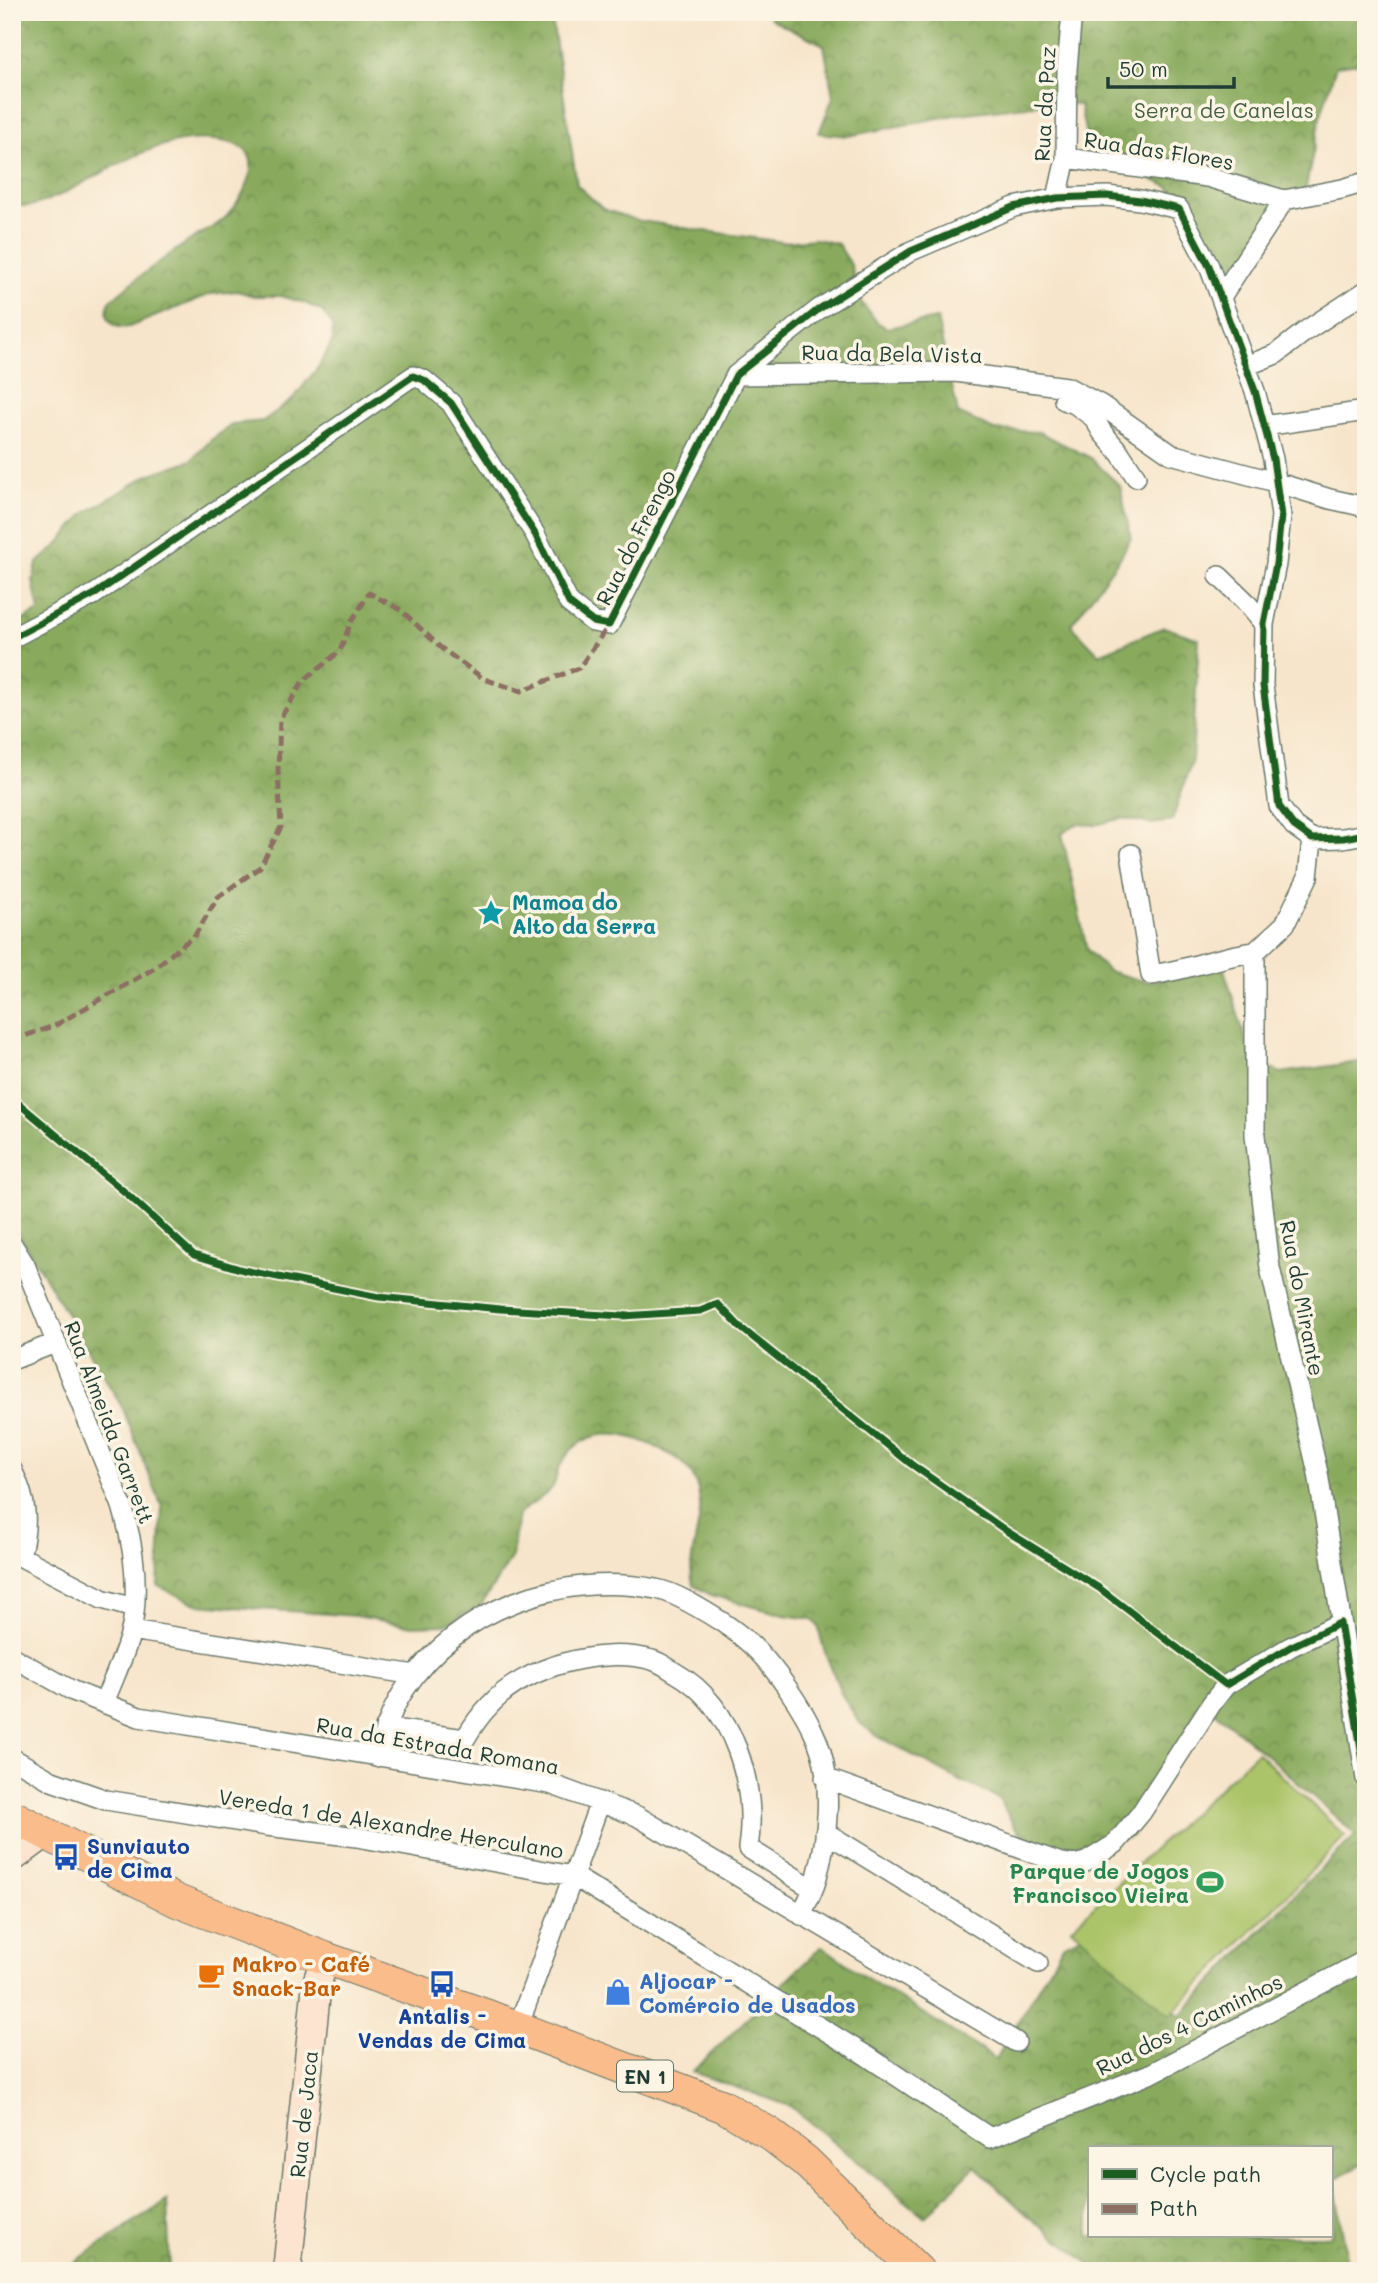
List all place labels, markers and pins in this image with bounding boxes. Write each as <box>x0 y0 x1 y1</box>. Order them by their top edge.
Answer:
place label: Mamoa do Alto da Serra <box>512 888 656 939</box>
place icon: Mamoa do Alto da Serra <box>476 898 506 928</box>
place label: Sunviauto de Cima <box>87 1832 190 1883</box>
bus stop icon: Sunviauto de Cima <box>51 1842 81 1872</box>
place label: Parque de Jogos Francisco Vieira <box>1009 1857 1189 1908</box>
sports icon: Parque de Jogos Francisco Vieira <box>1195 1867 1225 1897</box>
place label: Makro - Café Snack-Bar <box>232 1950 370 2001</box>
cafe icon: Makro - Café Snack-Bar <box>196 1960 226 1990</box>
place label: Aljocar - Comércio de Usados <box>639 1967 856 2018</box>
bus stop icon: Antalis - Vendas de Cima <box>427 1969 457 1999</box>
shop icon: Aljocar - Comércio de Usados <box>603 1977 633 2007</box>
place label: Antalis - Vendas de Cima <box>358 2002 526 2053</box>

